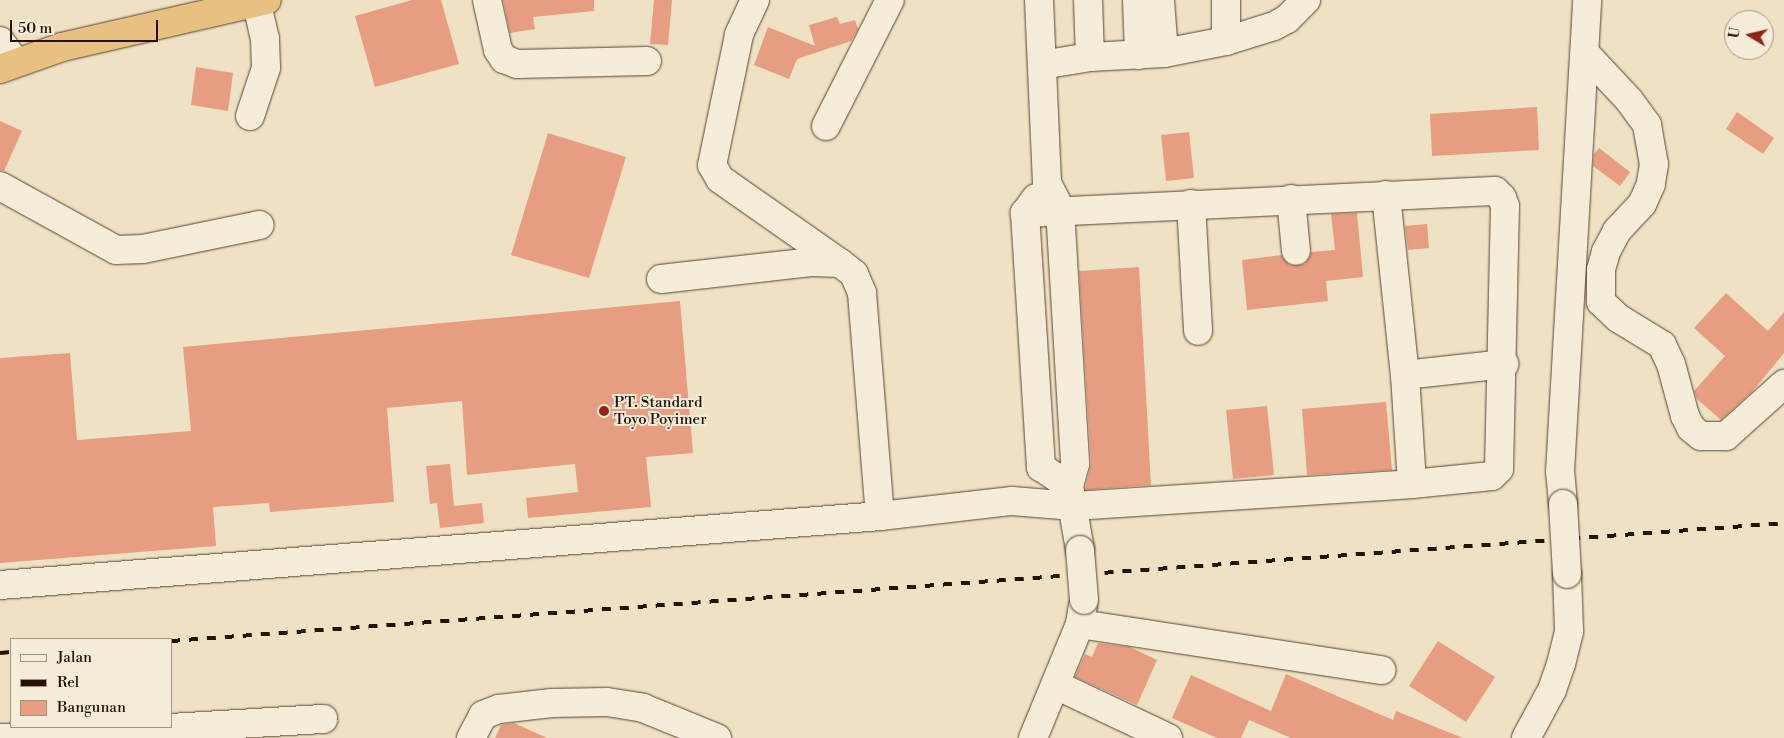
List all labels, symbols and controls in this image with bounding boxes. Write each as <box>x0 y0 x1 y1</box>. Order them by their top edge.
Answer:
scale bar <box>12 10 160 42</box>
north arrow <box>1724 10 1774 60</box>
text: 50 m <box>18 19 52 38</box>
text: U <box>1725 26 1745 40</box>
place label: PT. Standard Toyo Poyimer <box>614 393 707 428</box>
marker: PT. Standard Toyo Poyimer <box>598 405 610 417</box>
legend <box>10 638 172 728</box>
text: Jalan <box>57 648 92 667</box>
text: Rel <box>57 673 79 692</box>
text: Bangunan <box>57 698 126 717</box>

